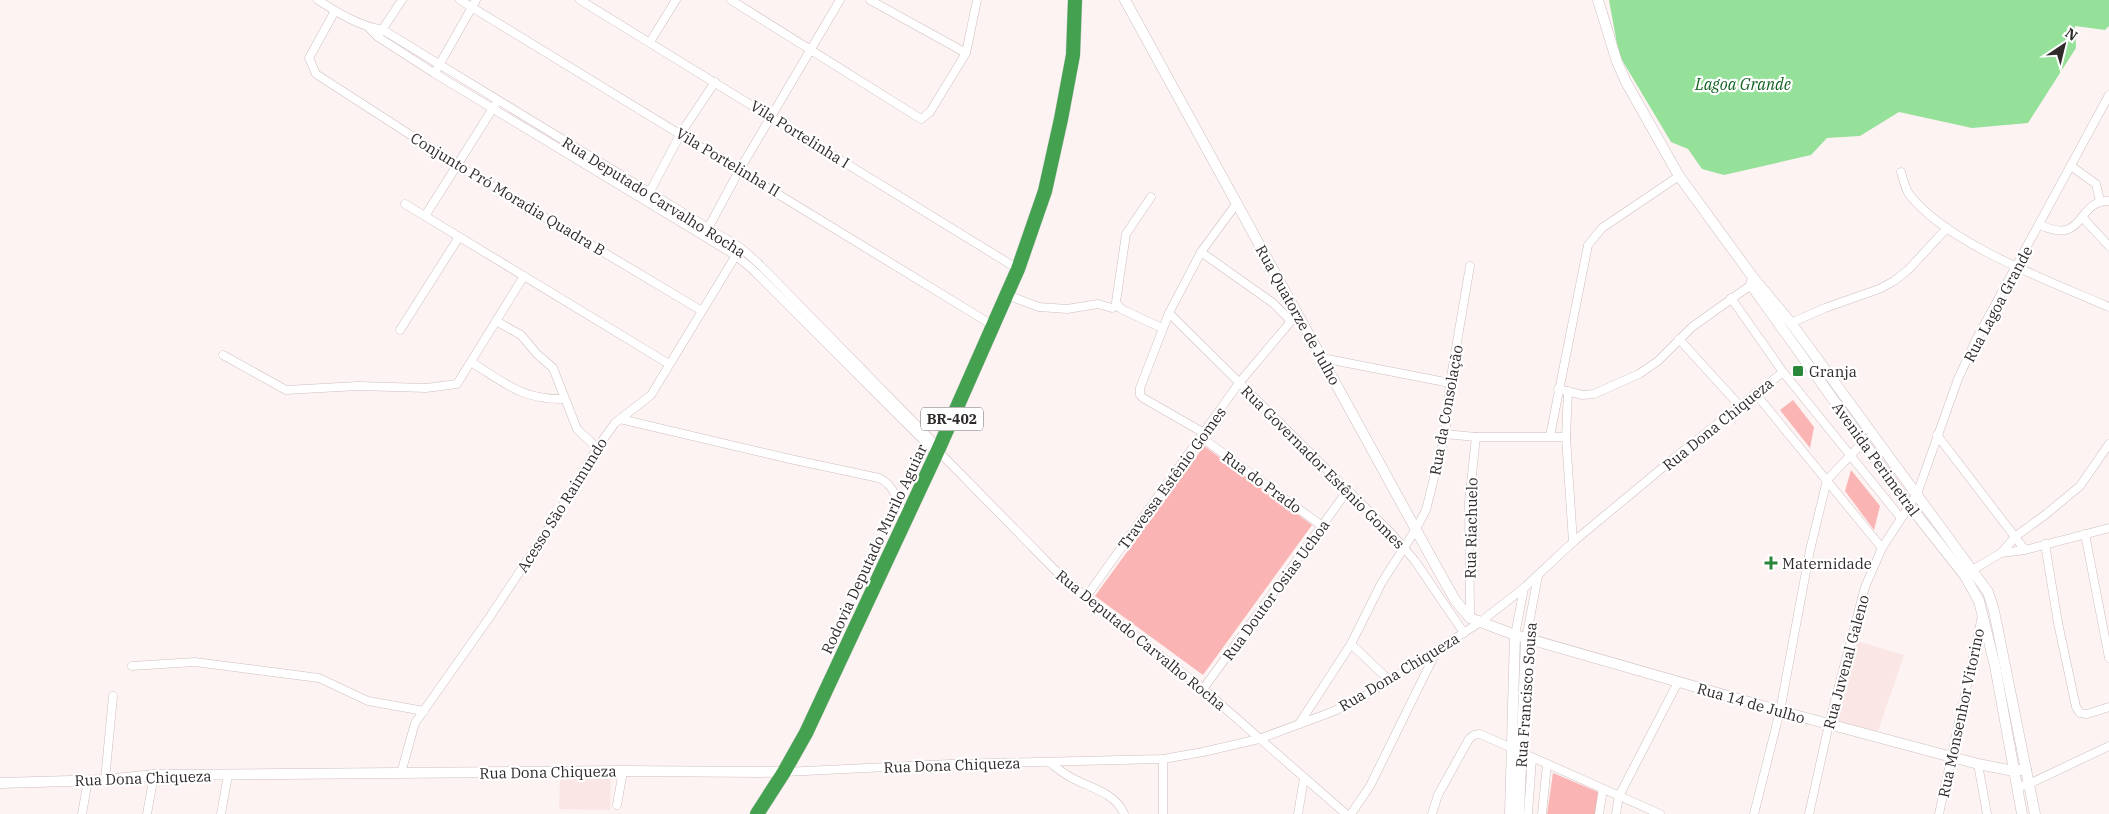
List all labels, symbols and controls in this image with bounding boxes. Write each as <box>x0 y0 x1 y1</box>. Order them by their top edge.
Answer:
north arrow <box>2039 20 2089 70</box>
text: N <box>2062 24 2081 45</box>
water label: Lagoa Grande <box>1694 74 1791 94</box>
street label: Vila Portelinha I <box>747 96 853 172</box>
street label: Vila Portelinha II <box>672 123 784 201</box>
street label: Conjunto Pró Moradia Quadra B <box>407 128 609 260</box>
street label: Rua Deputado Carvalho Rocha <box>559 132 749 262</box>
street label: Rua Quatorze de Julho <box>1252 242 1344 388</box>
street label: Rua Lagoa Grande <box>1959 243 2037 365</box>
street label: Rua da Consolação <box>1425 343 1467 477</box>
place label: Granja <box>1809 362 1857 381</box>
marker: Granja <box>1791 364 1805 378</box>
street label: Rua Dona Chiqueza <box>1659 373 1777 475</box>
street label: Rua Governador Estênio Gomes <box>1237 381 1409 553</box>
street label: Avenida Perimetral <box>1828 398 1924 520</box>
street label: Travessa Estênio Gomes <box>1114 403 1230 553</box>
road number: BR-402 <box>921 408 983 430</box>
street label: Acesso São Raimundo <box>513 434 611 576</box>
street label: Rodovia Deputado Murilo Aguiar <box>817 441 931 657</box>
street label: Rua do Prado <box>1219 447 1305 517</box>
street label: Rua Riachuelo <box>1461 477 1481 579</box>
street label: Rua Doutor Osias Uchoa <box>1218 516 1334 664</box>
place label: Maternidade <box>1782 554 1872 573</box>
marker: Maternidade <box>1764 556 1778 570</box>
street label: Rua Deputado Carvalho Rocha <box>1052 566 1230 714</box>
street label: Rua Juvenal Galeno <box>1819 593 1873 731</box>
street label: Rua Francisco Sousa <box>1511 622 1541 768</box>
street label: Rua Monsenhor Vitorino <box>1934 627 1988 799</box>
street label: Rua Dona Chiqueza <box>1335 629 1463 715</box>
street label: Rua 14 de Julho <box>1695 679 1807 727</box>
street label: Rua Dona Chiqueza <box>883 753 1021 777</box>
street label: Rua Dona Chiqueza <box>479 761 617 783</box>
street label: Rua Dona Chiqueza <box>74 766 212 790</box>

